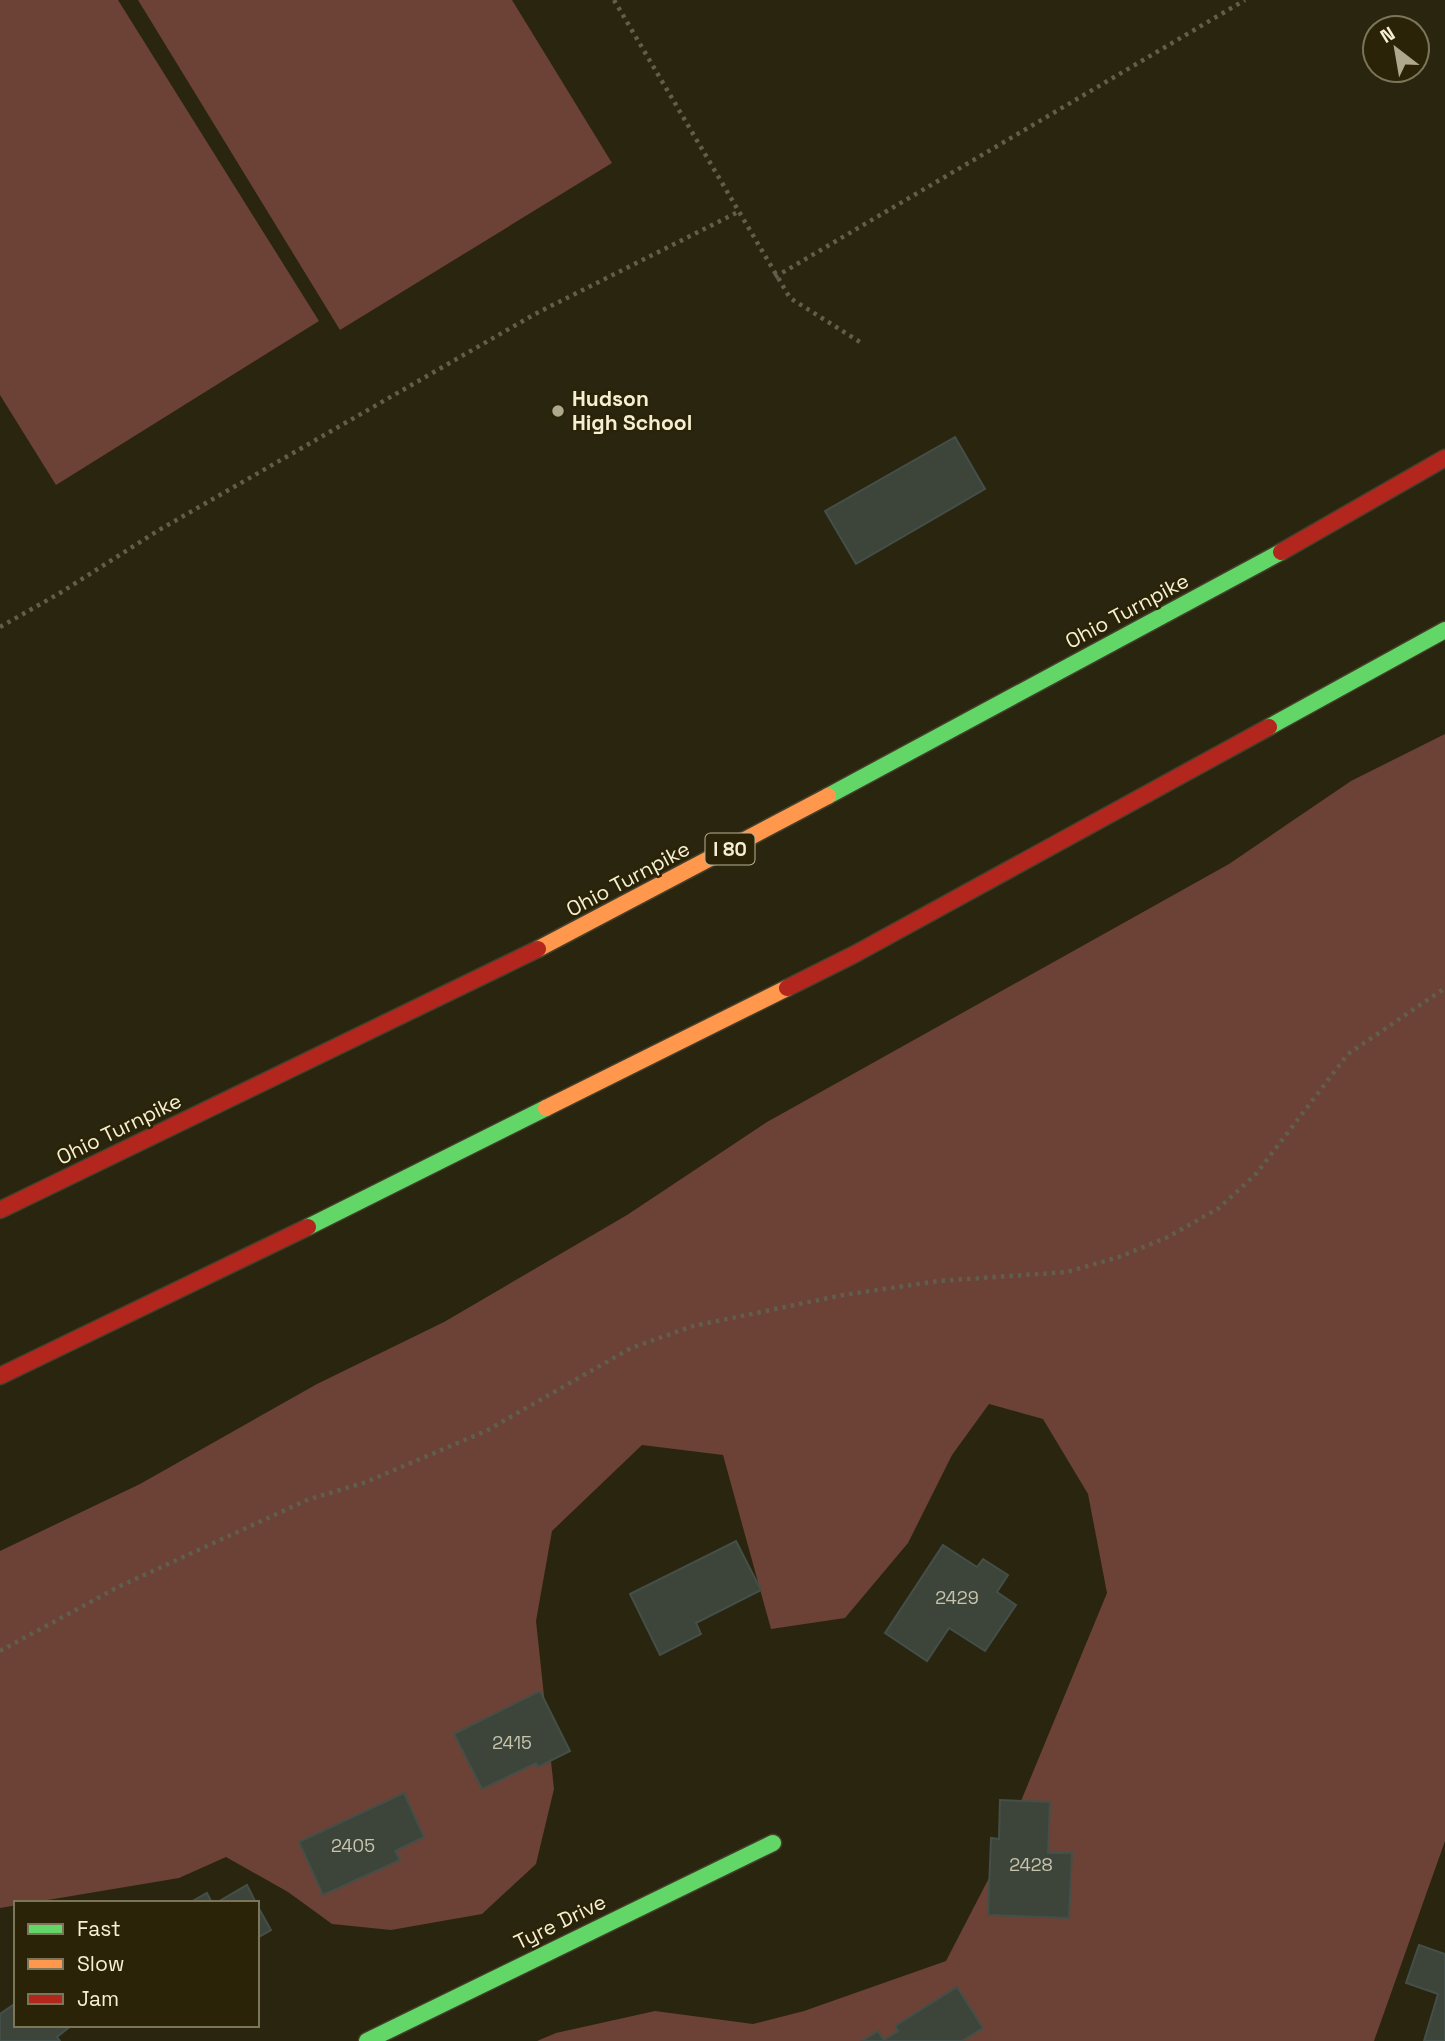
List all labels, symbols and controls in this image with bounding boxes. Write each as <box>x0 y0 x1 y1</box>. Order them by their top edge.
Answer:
north arrow <box>1361 14 1431 84</box>
text: N <box>1376 21 1399 49</box>
place label: Hudson High School <box>572 385 692 436</box>
marker: Hudson High School <box>550 403 566 419</box>
street label: Ohio Turnpike <box>1060 567 1193 654</box>
road number: I 80 <box>706 834 754 864</box>
street label: Ohio Turnpike <box>561 835 694 922</box>
street label: Ohio Turnpike <box>52 1087 186 1171</box>
house number: 2429 <box>935 1586 979 1609</box>
house number: 2415 <box>492 1731 532 1754</box>
house number: 2405 <box>331 1834 375 1857</box>
house number: 2428 <box>1009 1853 1053 1876</box>
street label: Tyre Drive <box>509 1888 610 1955</box>
legend <box>14 1901 259 2027</box>
text: Fast <box>77 1915 121 1942</box>
text: Slow <box>77 1950 125 1977</box>
text: Jam <box>77 1985 119 2012</box>

